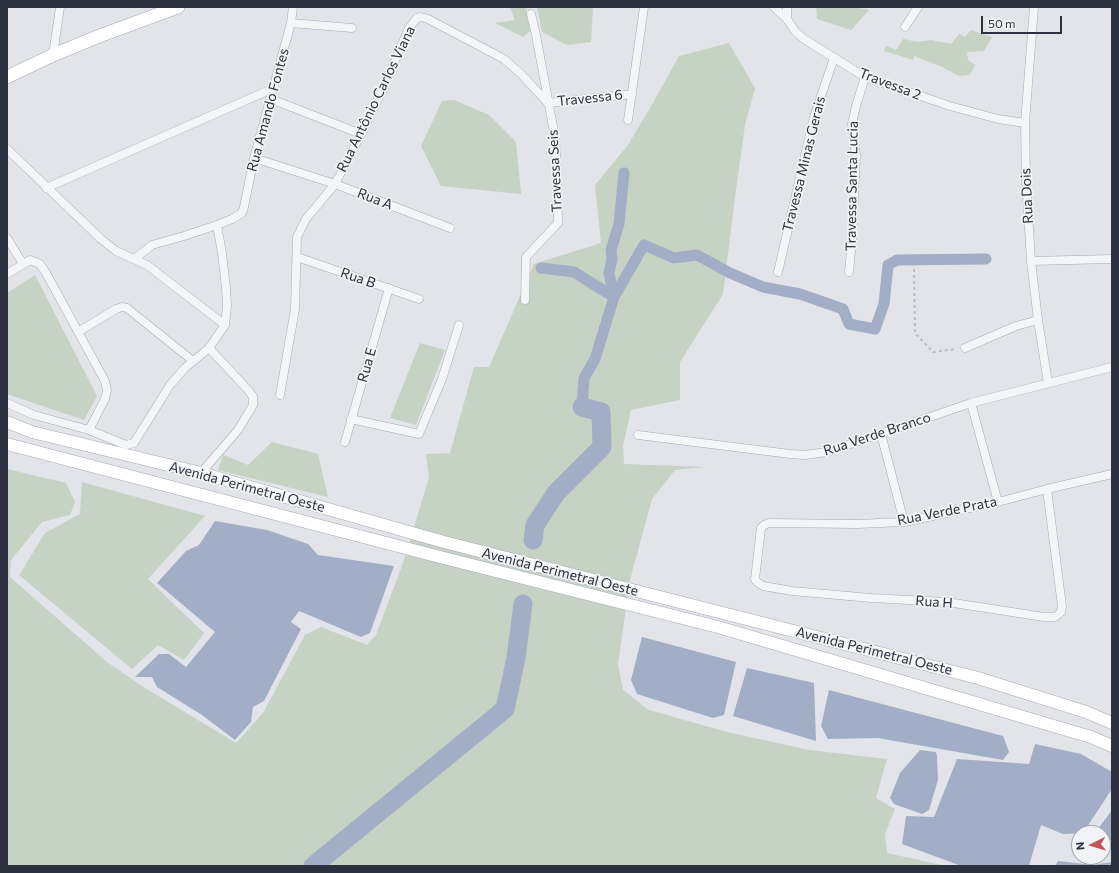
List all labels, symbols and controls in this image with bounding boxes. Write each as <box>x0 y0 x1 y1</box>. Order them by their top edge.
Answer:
scale bar <box>983 8 1064 34</box>
text: 50 m <box>988 16 1016 30</box>
street label: Rua Antônio Carlos Viana <box>333 23 419 175</box>
street label: Rua Amando Fontes <box>243 46 293 174</box>
street label: Travessa 2 <box>857 64 923 104</box>
street label: Travessa 6 <box>556 86 624 110</box>
street label: Travessa Minas Gerais <box>779 94 829 234</box>
street label: Travessa Santa Lucia <box>842 121 862 251</box>
street label: Travessa Seis <box>544 129 566 213</box>
street label: Rua Dois <box>1017 168 1037 224</box>
street label: Rua A <box>355 185 395 213</box>
street label: Rua B <box>338 264 378 292</box>
street label: Rua E <box>354 346 380 384</box>
street label: Rua Verde Branco <box>821 409 933 459</box>
street label: Avenida Perimetral Oeste <box>167 458 327 516</box>
street label: Rua Verde Prata <box>896 493 998 529</box>
street label: Avenida Perimetral Oeste <box>480 544 640 600</box>
street label: Rua H <box>915 592 953 612</box>
street label: Avenida Perimetral Oeste <box>794 623 954 679</box>
north arrow <box>1071 825 1111 865</box>
text: N <box>1073 841 1086 851</box>

